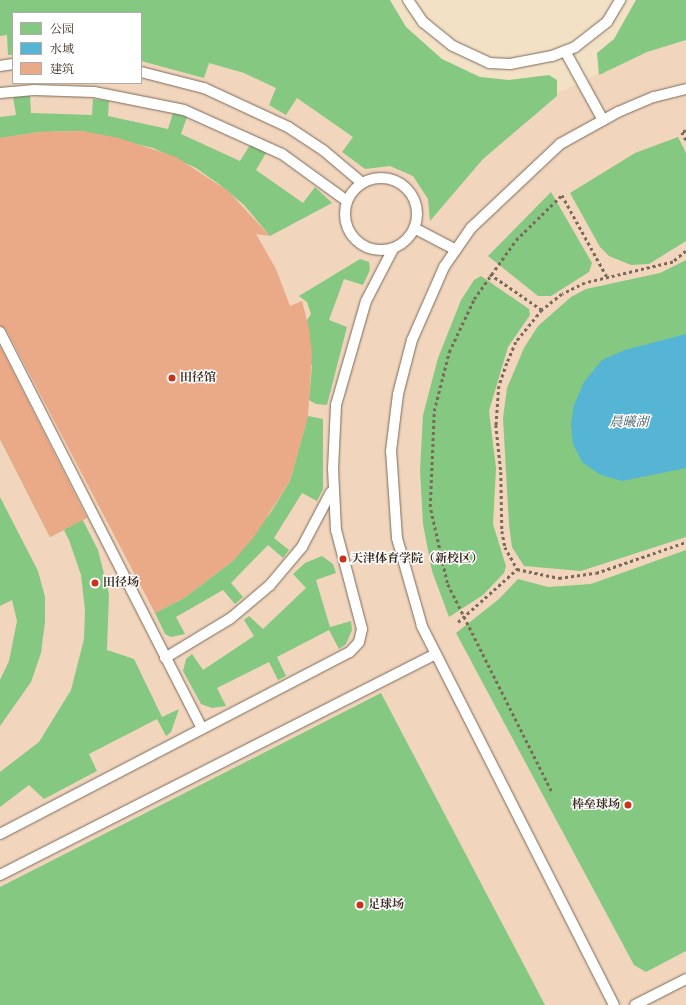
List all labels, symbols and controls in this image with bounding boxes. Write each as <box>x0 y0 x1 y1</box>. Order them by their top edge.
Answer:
legend <box>12 12 142 84</box>
text: 公园 <box>50 22 74 37</box>
text: 水域 <box>50 42 74 57</box>
text: 建筑 <box>50 62 74 77</box>
place label: 田径馆 <box>180 371 216 385</box>
marker: 田径馆 <box>167 373 177 383</box>
water label: 晨曦湖 <box>610 414 648 430</box>
place label: 天津体育学院（新校区） <box>351 552 483 566</box>
marker: 天津体育学院（新校区） <box>338 554 348 564</box>
place label: 田径场 <box>103 576 139 590</box>
marker: 田径场 <box>90 578 100 588</box>
place label: 棒垒球场 <box>572 798 620 812</box>
marker: 棒垒球场 <box>623 800 633 810</box>
place label: 足球场 <box>368 898 404 912</box>
marker: 足球场 <box>355 900 365 910</box>

